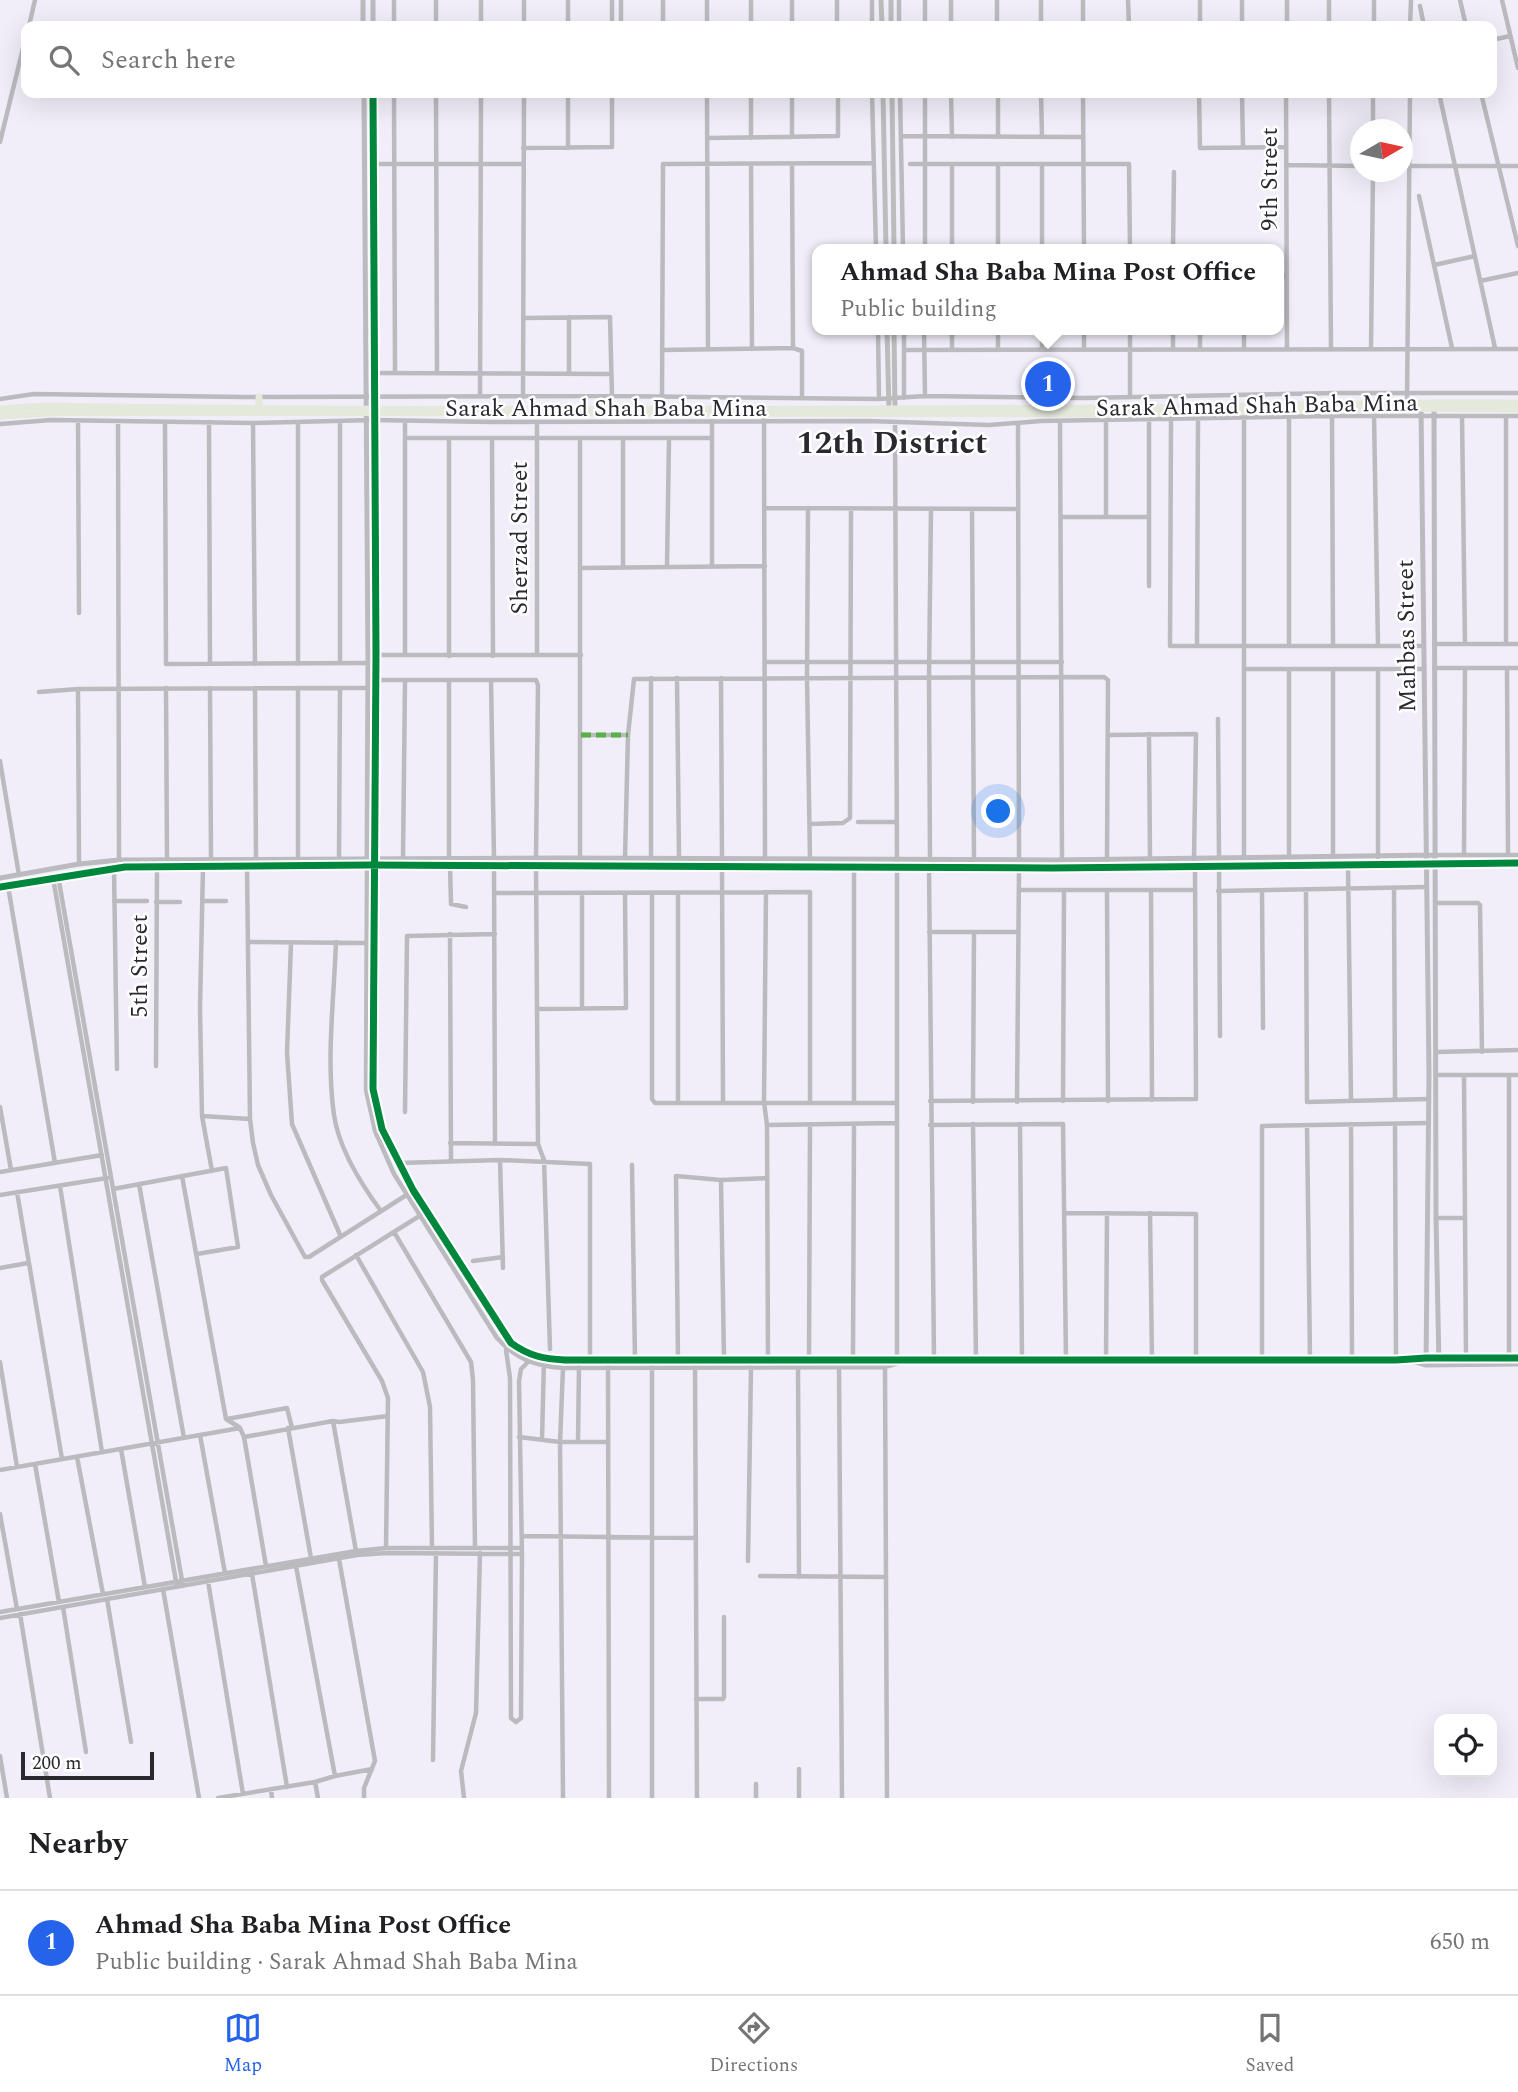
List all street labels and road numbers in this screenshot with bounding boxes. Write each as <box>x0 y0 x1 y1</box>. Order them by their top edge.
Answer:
street label: 9th Street <box>1252 127 1288 231</box>
street label: Sarak Ahmad Shah Baba Mina <box>1096 385 1419 427</box>
street label: Sarak Ahmad Shah Baba Mina <box>445 391 767 427</box>
street label: Sherzad Street <box>502 461 538 615</box>
street label: Mahbas Street <box>1388 559 1426 713</box>
street label: 5th Street <box>122 914 158 1018</box>

